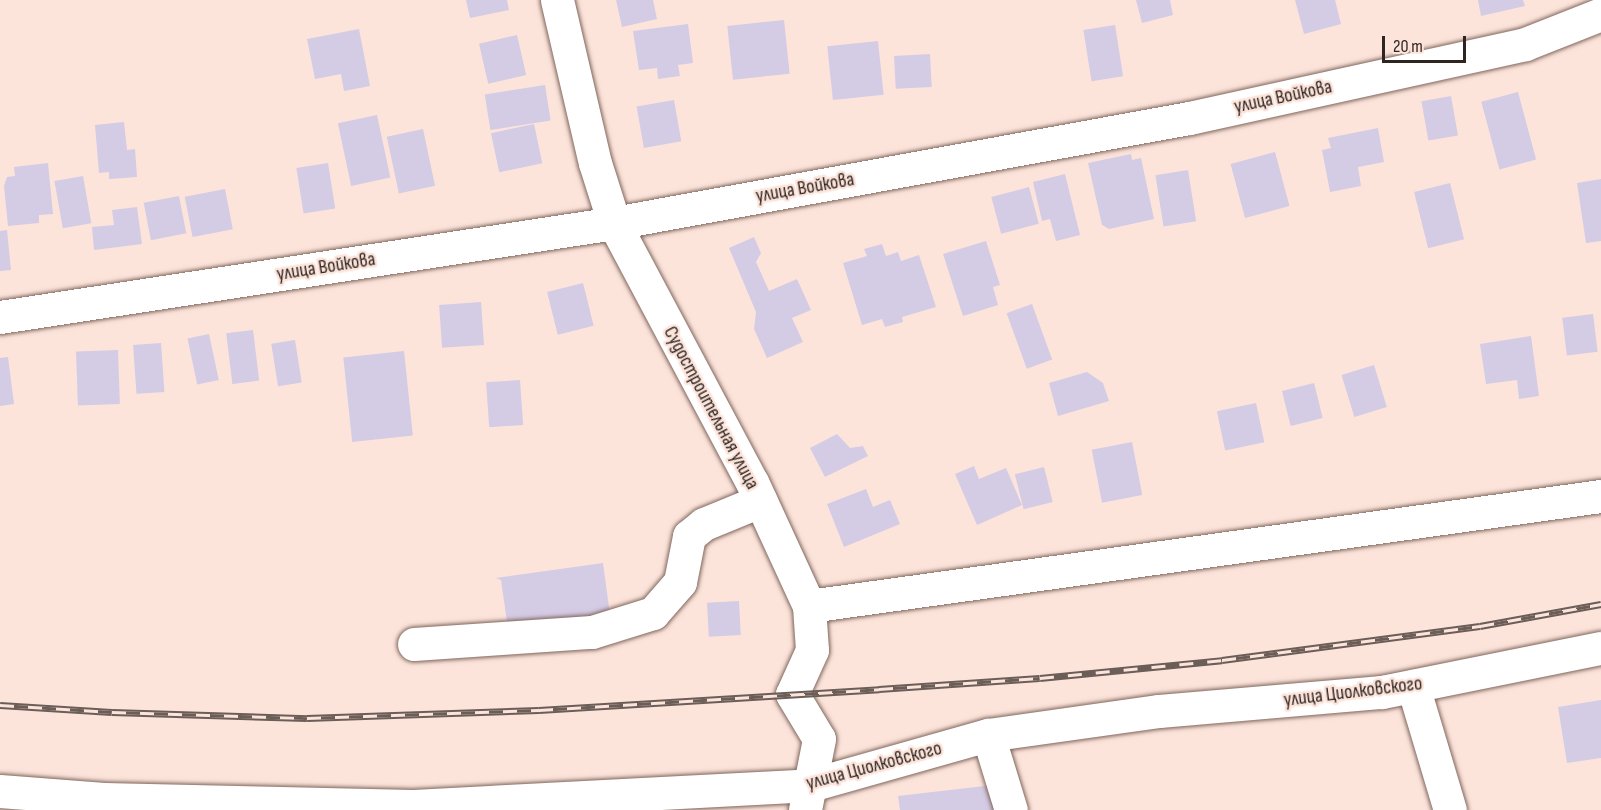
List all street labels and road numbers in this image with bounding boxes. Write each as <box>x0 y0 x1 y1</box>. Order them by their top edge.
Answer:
street label: улица Войкова <box>1232 75 1334 119</box>
street label: улица Войкова <box>754 168 856 208</box>
street label: улица Войкова <box>275 247 377 287</box>
street label: Судостроительная улица <box>658 322 764 494</box>
street label: улица Циолковского <box>1282 672 1424 712</box>
street label: улица Циолковского <box>804 736 944 796</box>

